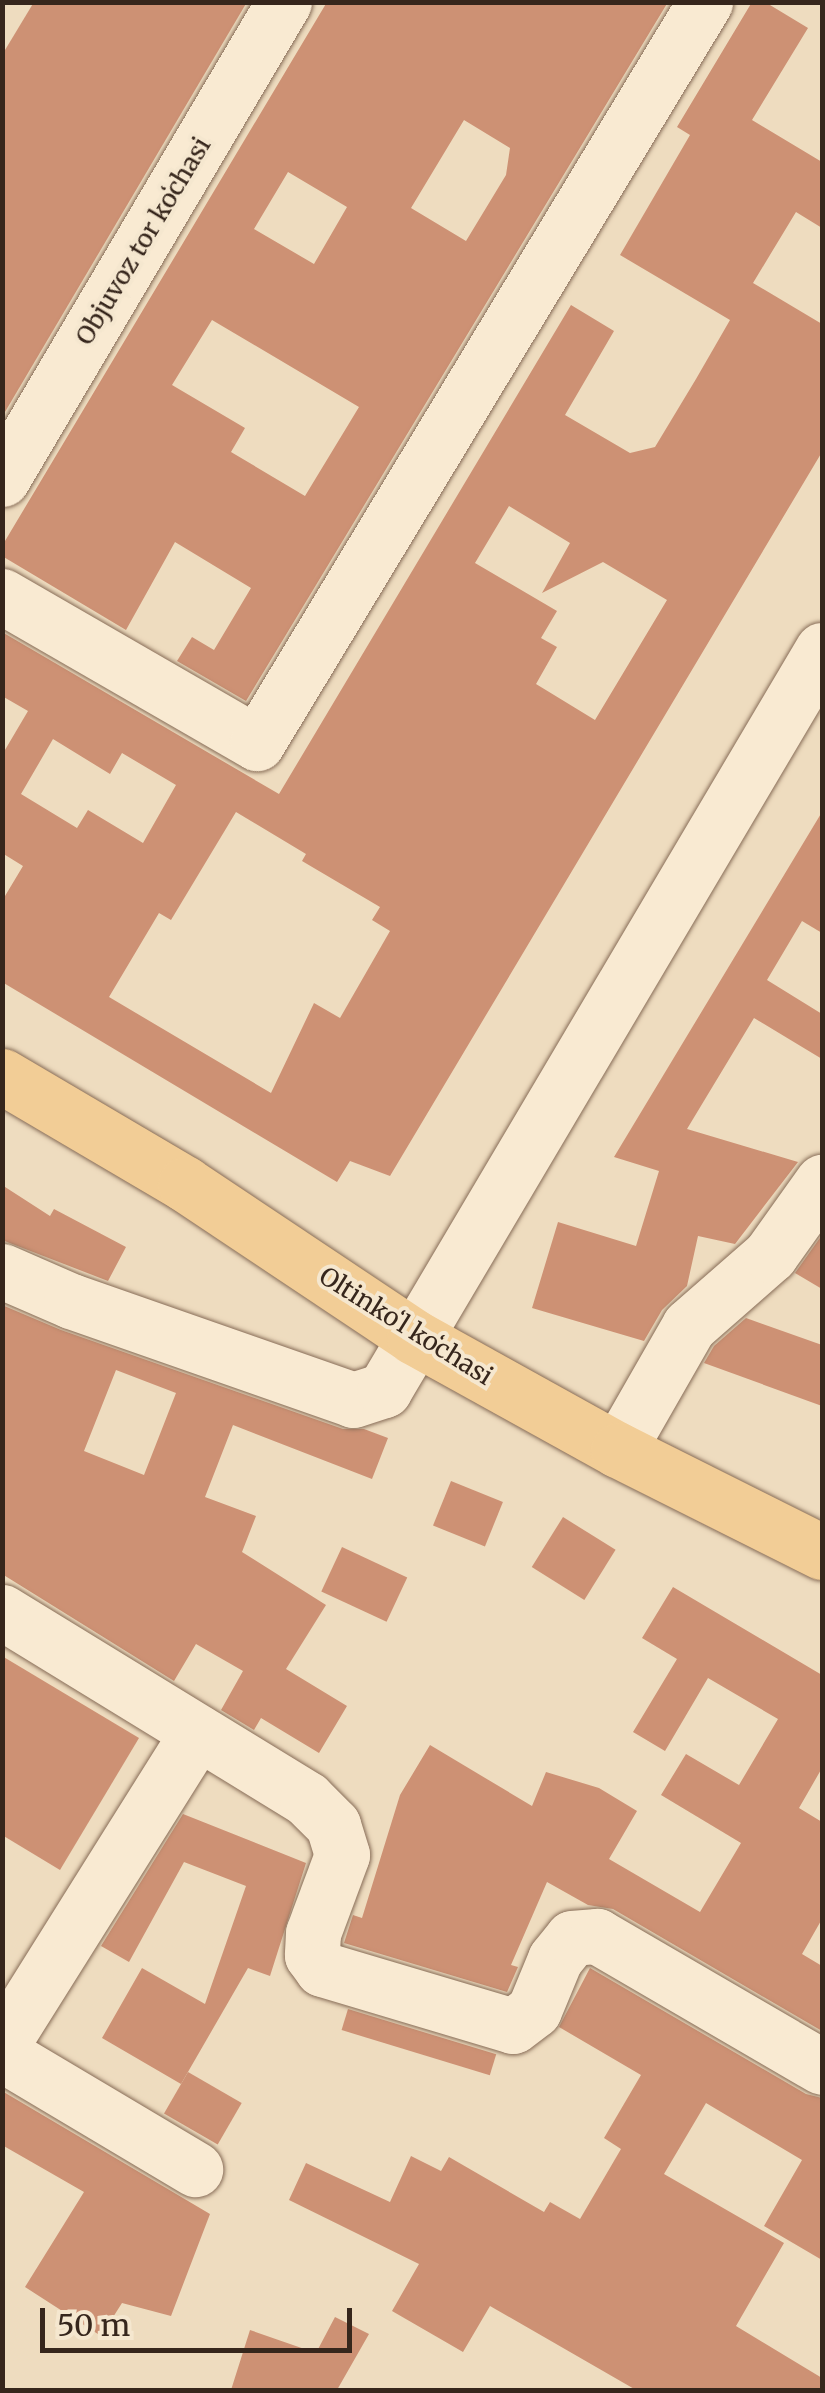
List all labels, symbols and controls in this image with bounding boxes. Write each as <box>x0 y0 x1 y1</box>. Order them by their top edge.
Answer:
street label: Objuvoz tor koʻchasi <box>69 132 217 350</box>
street label: Oltinkoʻl koʻchasi <box>314 1261 498 1391</box>
scale bar <box>45 2288 358 2350</box>
text: 50 m <box>57 2306 130 2344</box>

